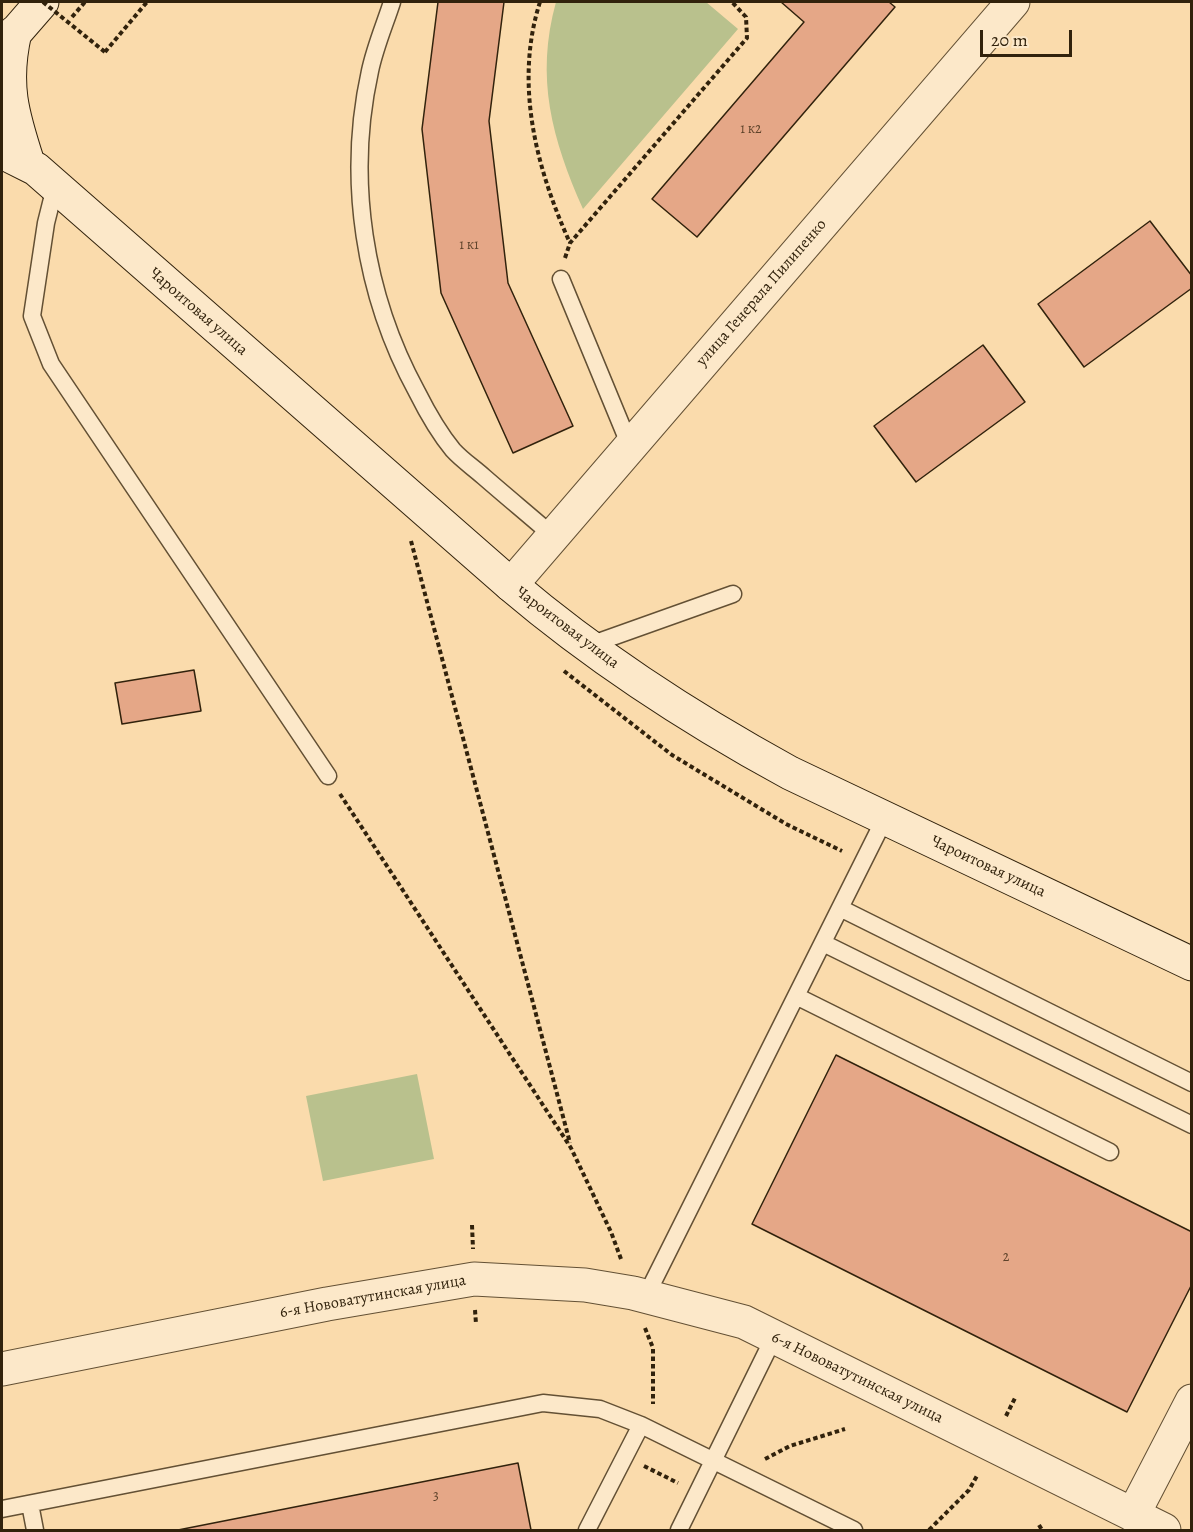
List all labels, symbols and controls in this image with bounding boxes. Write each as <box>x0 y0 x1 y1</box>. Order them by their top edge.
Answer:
scale bar <box>983 18 1074 56</box>
text: 20 m <box>991 28 1028 52</box>
house number: 1 к2 <box>740 122 762 138</box>
street label: улица Генерала Пилипенко <box>693 216 831 370</box>
house number: 1 к1 <box>459 238 479 254</box>
street label: Чароитовая улица <box>145 264 251 360</box>
street label: Чароитовая улица <box>512 583 622 673</box>
street label: Чароитовая улица <box>928 832 1048 902</box>
house number: 2 <box>1003 1250 1009 1266</box>
street label: 6-я Нововатутинская улица <box>278 1271 468 1323</box>
street label: 6-я Нововатутинская улица <box>768 1328 946 1428</box>
house number: 3 <box>433 1489 439 1505</box>

